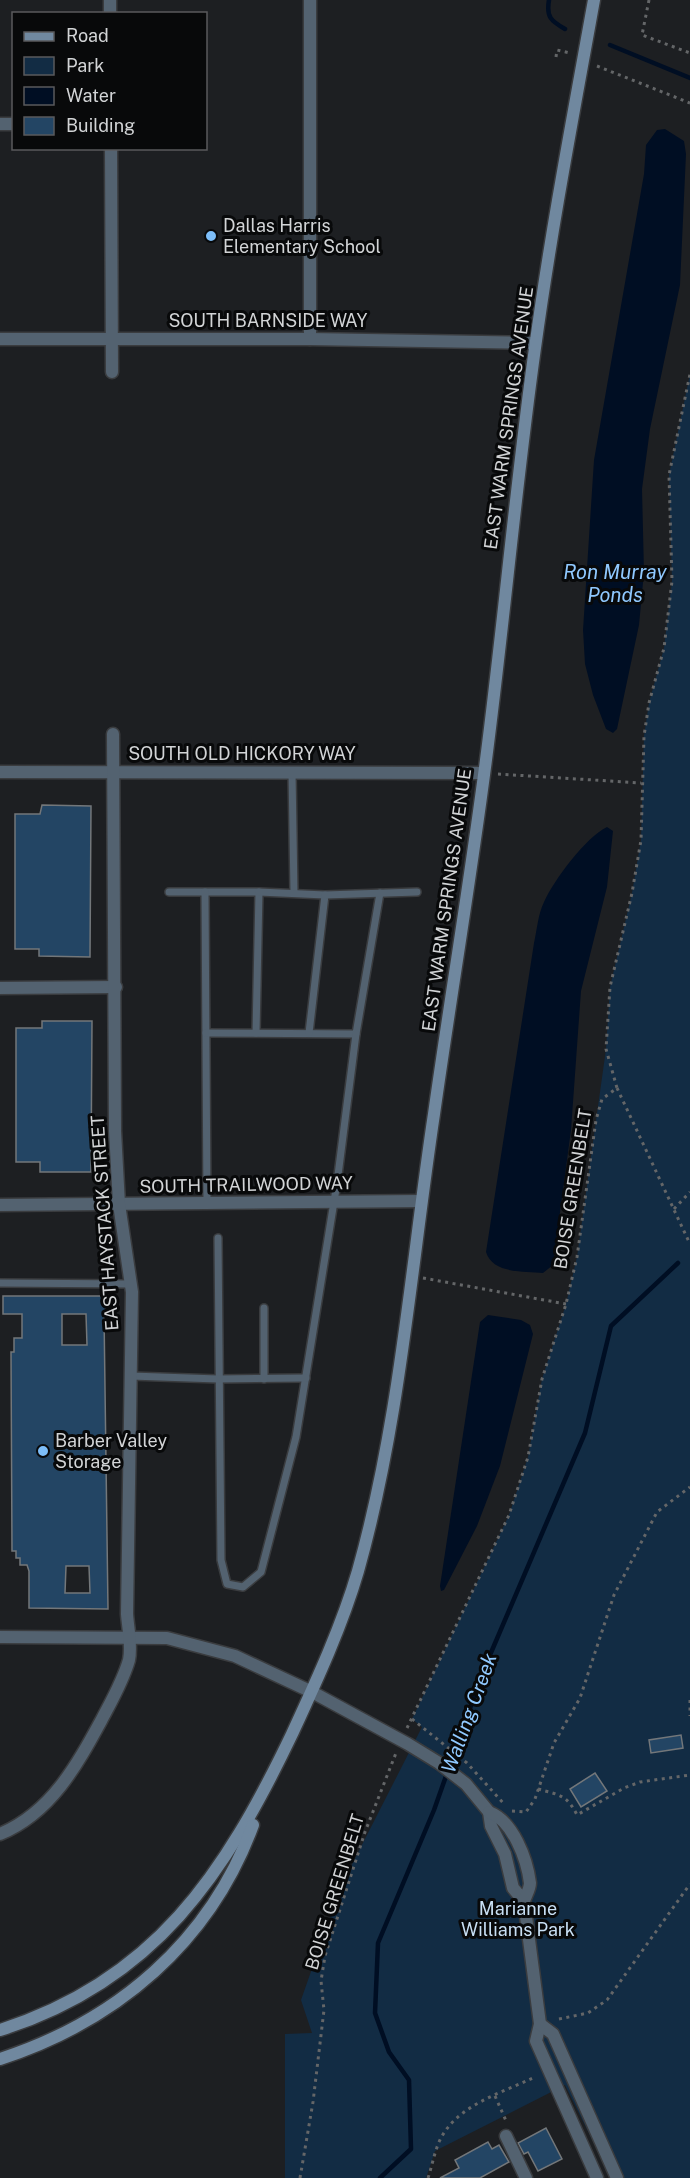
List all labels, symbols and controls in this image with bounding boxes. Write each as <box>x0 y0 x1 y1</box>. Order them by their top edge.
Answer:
legend <box>12 12 207 150</box>
text: Road <box>66 25 109 46</box>
text: Park <box>66 55 104 76</box>
text: Water <box>66 85 116 106</box>
text: Building <box>66 115 135 136</box>
place label: Dallas Harris Elementary School <box>223 215 381 257</box>
marker: Dallas Harris Elementary School <box>204 229 218 243</box>
street label: EAST WARM SPRINGS AVENUE <box>480 285 537 551</box>
street label: SOUTH BARNSIDE WAY <box>169 310 368 331</box>
water label: Ron Murray Ponds <box>563 560 667 607</box>
street label: SOUTH OLD HICKORY WAY <box>128 743 356 764</box>
street label: EAST WARM SPRINGS AVENUE <box>418 767 475 1033</box>
street label: BOISE GREENBELT <box>549 1107 596 1271</box>
street label: EAST HAYSTACK STREET <box>86 1114 123 1331</box>
street label: SOUTH TRAILWOOD WAY <box>139 1172 353 1197</box>
place label: Barber Valley Storage <box>55 1430 168 1472</box>
marker: Barber Valley Storage <box>36 1444 50 1458</box>
water label: Walling Creek <box>436 1650 502 1776</box>
street label: BOISE GREENBELT <box>301 1811 368 1973</box>
park label: Marianne Williams Park <box>461 1898 575 1940</box>

